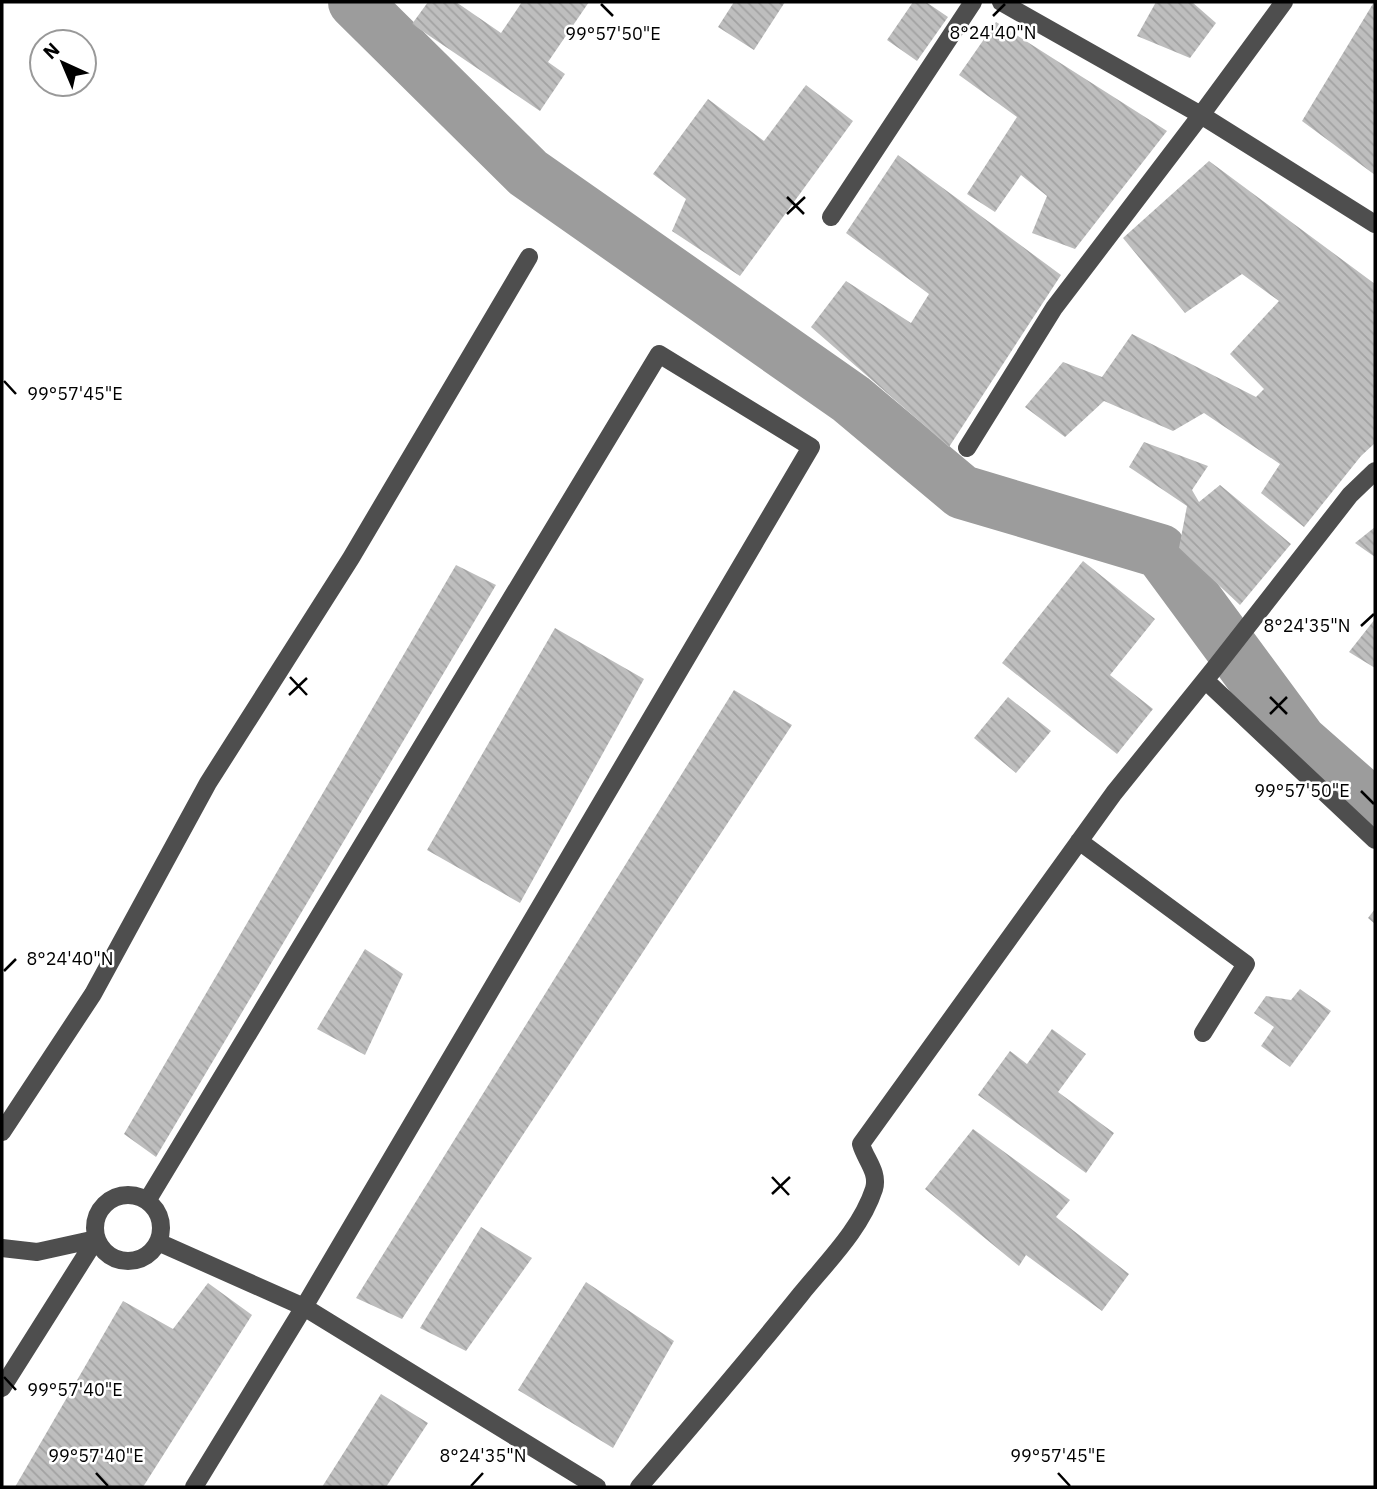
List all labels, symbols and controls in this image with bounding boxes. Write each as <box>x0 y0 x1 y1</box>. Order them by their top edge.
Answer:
text: 8°24'40"N <box>949 21 1037 44</box>
text: 99°57'50"E <box>565 22 661 45</box>
north arrow <box>28 28 98 98</box>
text: N <box>38 37 64 64</box>
text: 99°57'45"E <box>27 382 123 405</box>
text: 8°24'35"N <box>1263 614 1351 637</box>
text: 99°57'50"E <box>1254 779 1350 802</box>
text: 8°24'40"N <box>26 947 114 970</box>
text: 99°57'40"E <box>27 1378 123 1401</box>
text: 99°57'40"E <box>48 1444 144 1467</box>
text: 8°24'35"N <box>439 1444 527 1467</box>
text: 99°57'45"E <box>1010 1444 1106 1467</box>

